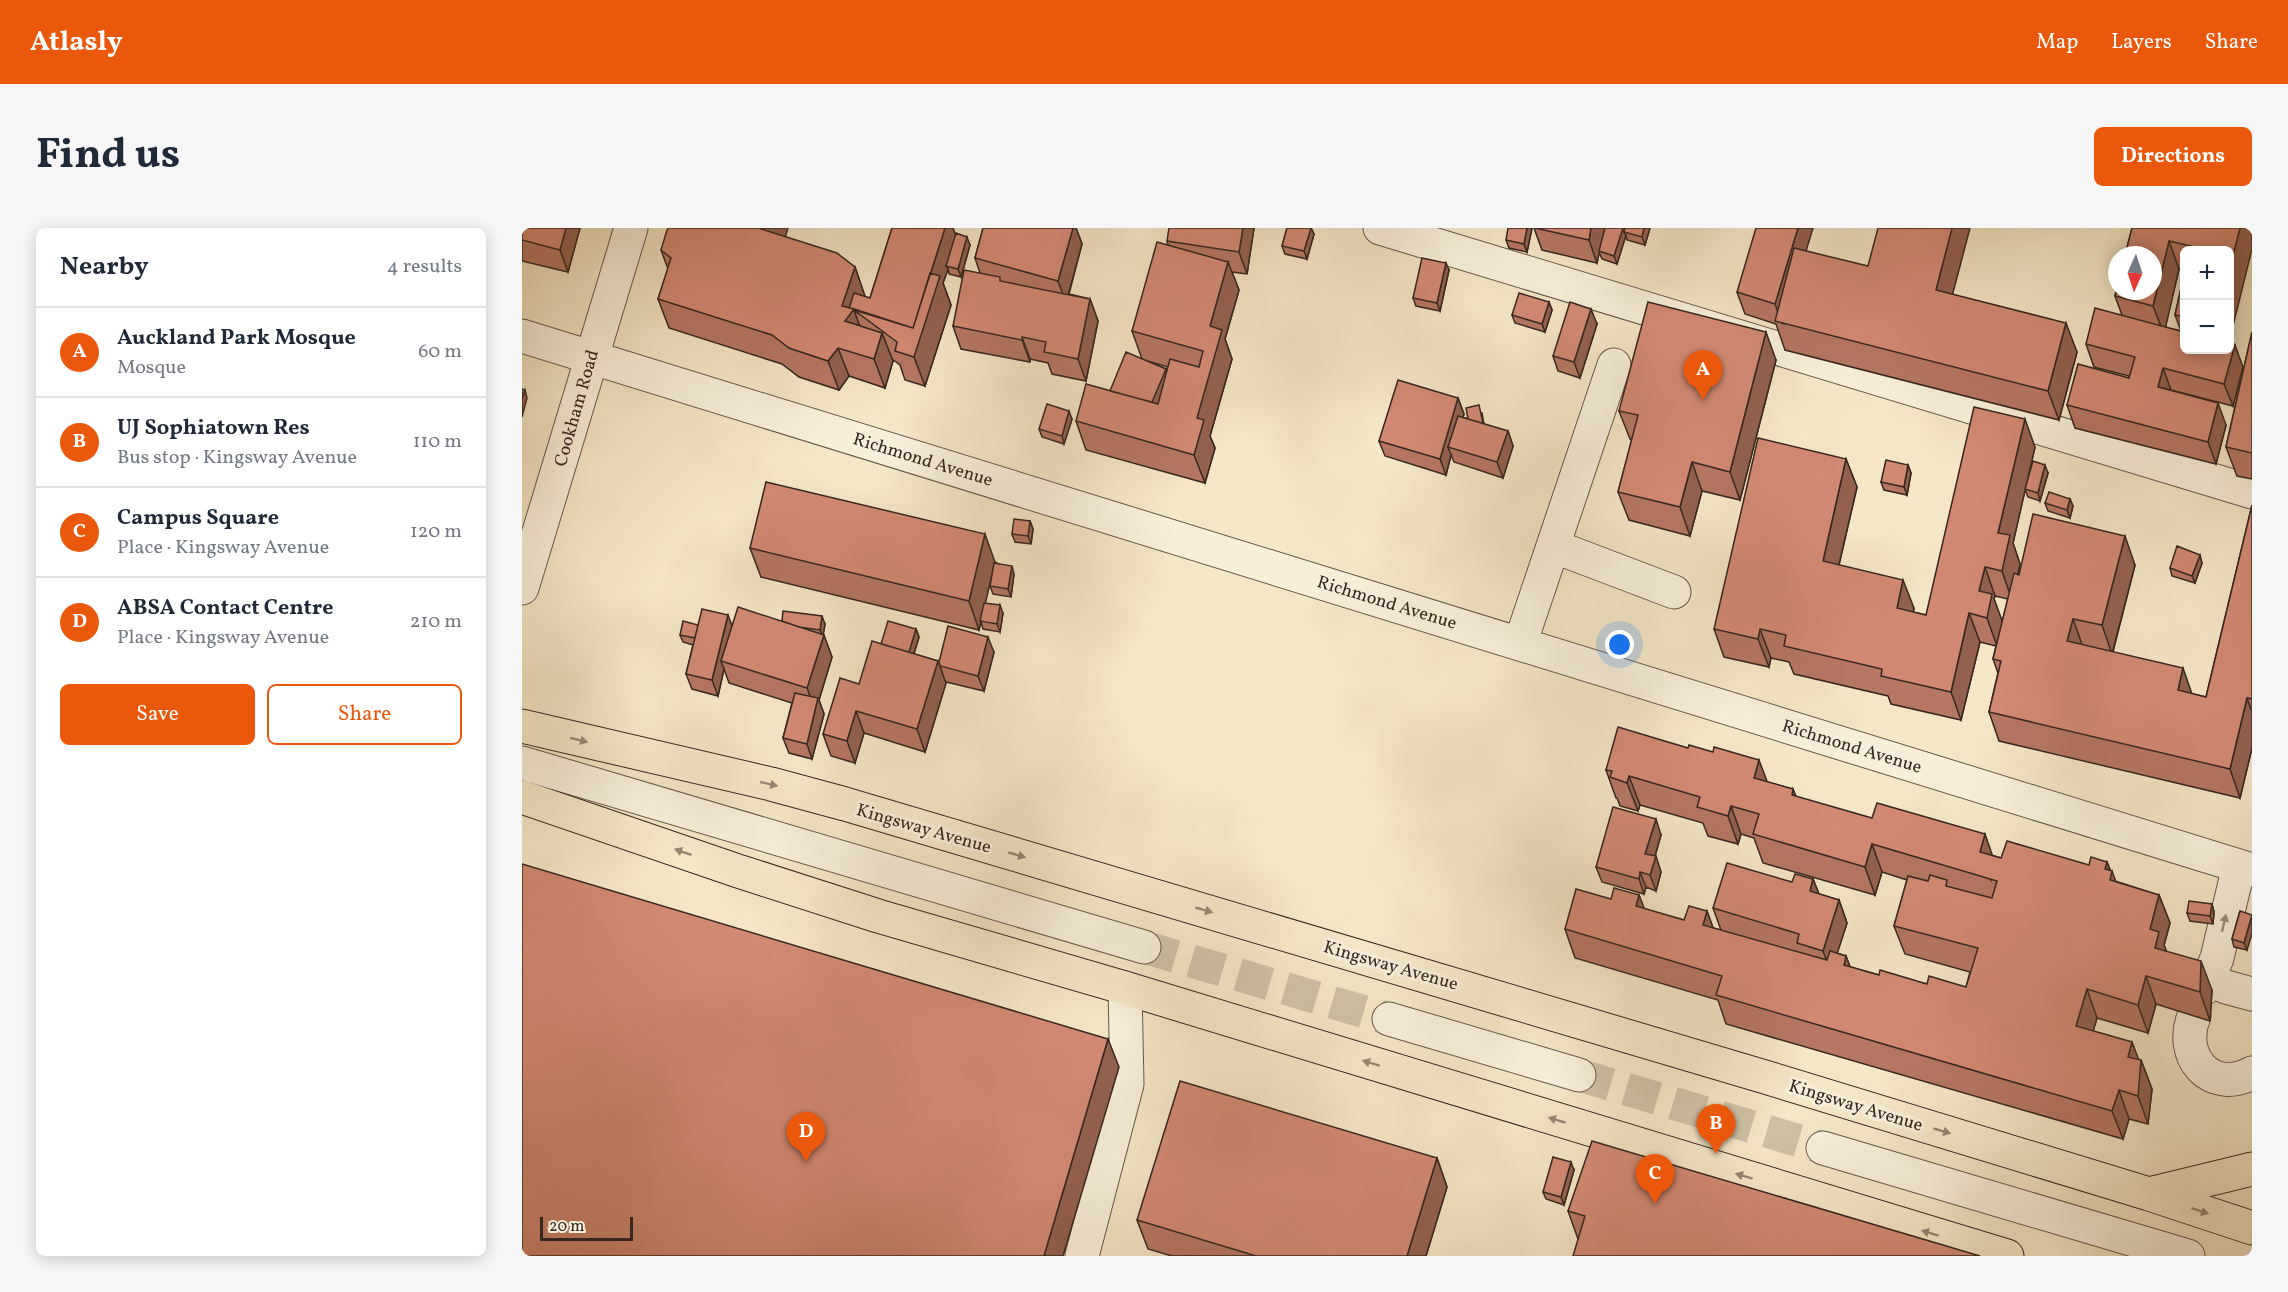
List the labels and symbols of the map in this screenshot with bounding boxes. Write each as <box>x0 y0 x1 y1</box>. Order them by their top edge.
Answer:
north arrow <box>2108 246 2162 300</box>
street label: Cookham Road <box>549 347 606 470</box>
pin: A <box>1684 350 1722 400</box>
street label: Richmond Avenue <box>850 427 996 494</box>
street label: Richmond Avenue <box>1314 570 1460 637</box>
your location <box>1605 630 1634 659</box>
street label: Richmond Avenue <box>1779 714 1925 781</box>
one-way arrow <box>570 736 588 746</box>
one-way arrow <box>760 780 778 790</box>
street label: Kingsway Avenue <box>853 798 994 861</box>
one-way arrow <box>674 847 692 857</box>
one-way arrow <box>1008 851 1026 860</box>
one-way arrow <box>1195 906 1213 915</box>
one-way arrow <box>2220 914 2230 933</box>
street label: Kingsway Avenue <box>1320 935 1461 998</box>
one-way arrow <box>1362 1058 1380 1067</box>
street label: Kingsway Avenue <box>1785 1074 1926 1139</box>
pin: B <box>1696 1104 1736 1154</box>
pin: D <box>786 1112 826 1162</box>
one-way arrow <box>1548 1115 1566 1124</box>
one-way arrow <box>1933 1127 1951 1136</box>
pin: C <box>1636 1154 1674 1204</box>
one-way arrow <box>1735 1171 1753 1180</box>
one-way arrow <box>2191 1207 2209 1217</box>
scale bar <box>540 1214 633 1242</box>
one-way arrow <box>1921 1228 1939 1237</box>

